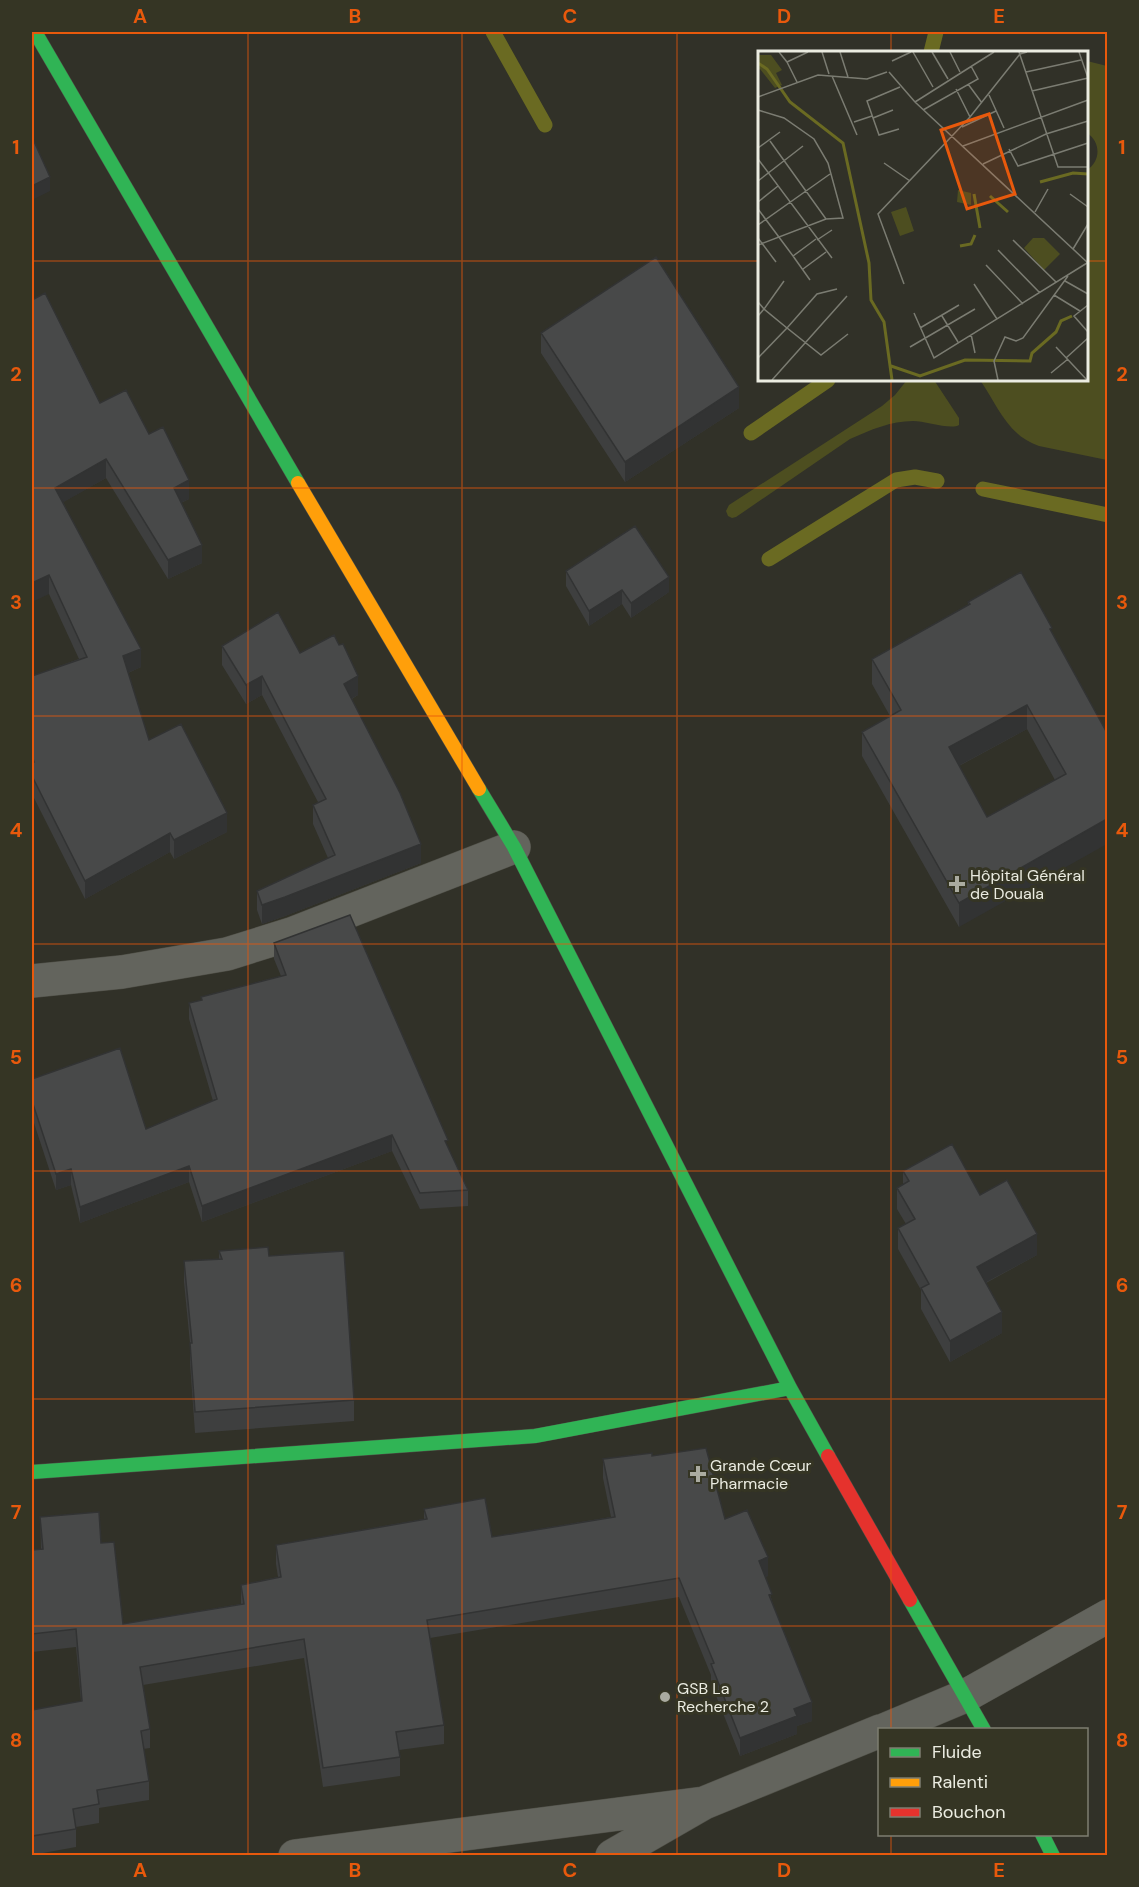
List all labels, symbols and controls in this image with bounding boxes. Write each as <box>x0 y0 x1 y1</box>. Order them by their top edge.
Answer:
text: A <box>133 3 147 29</box>
text: B <box>349 3 361 29</box>
text: C <box>563 3 577 29</box>
text: D <box>777 3 791 29</box>
text: E <box>993 3 1005 29</box>
inset map <box>758 51 1088 381</box>
text: 1 <box>12 134 20 160</box>
text: 1 <box>1118 134 1126 160</box>
text: 2 <box>10 361 22 387</box>
text: 2 <box>1116 361 1128 387</box>
text: 3 <box>10 589 22 615</box>
text: 3 <box>1116 589 1128 615</box>
text: 4 <box>10 817 23 843</box>
text: 4 <box>1116 817 1129 843</box>
place label: Hôpital Général de Douala <box>970 865 1085 904</box>
marker: Hôpital Général de Douala <box>948 875 966 893</box>
text: 5 <box>10 1044 22 1070</box>
text: 5 <box>1116 1044 1128 1070</box>
text: 6 <box>10 1272 22 1298</box>
text: 6 <box>1116 1272 1128 1298</box>
place label: Grande Cœur Pharmacie <box>710 1455 812 1494</box>
marker: Grande Cœur Pharmacie <box>691 1467 705 1481</box>
text: 7 <box>11 1499 22 1525</box>
text: 7 <box>1117 1499 1128 1525</box>
place label: GSB La Recherche 2 <box>677 1678 769 1717</box>
marker: GSB La Recherche 2 <box>658 1690 672 1704</box>
text: 8 <box>10 1727 22 1753</box>
text: 8 <box>1116 1727 1128 1753</box>
legend <box>878 1728 1088 1836</box>
text: Fluide <box>932 1740 982 1764</box>
text: Ralenti <box>932 1770 988 1794</box>
text: Bouchon <box>932 1800 1006 1824</box>
text: A <box>133 1857 147 1883</box>
text: B <box>349 1857 361 1883</box>
text: C <box>563 1857 577 1883</box>
text: D <box>777 1857 791 1883</box>
text: E <box>993 1857 1005 1883</box>

